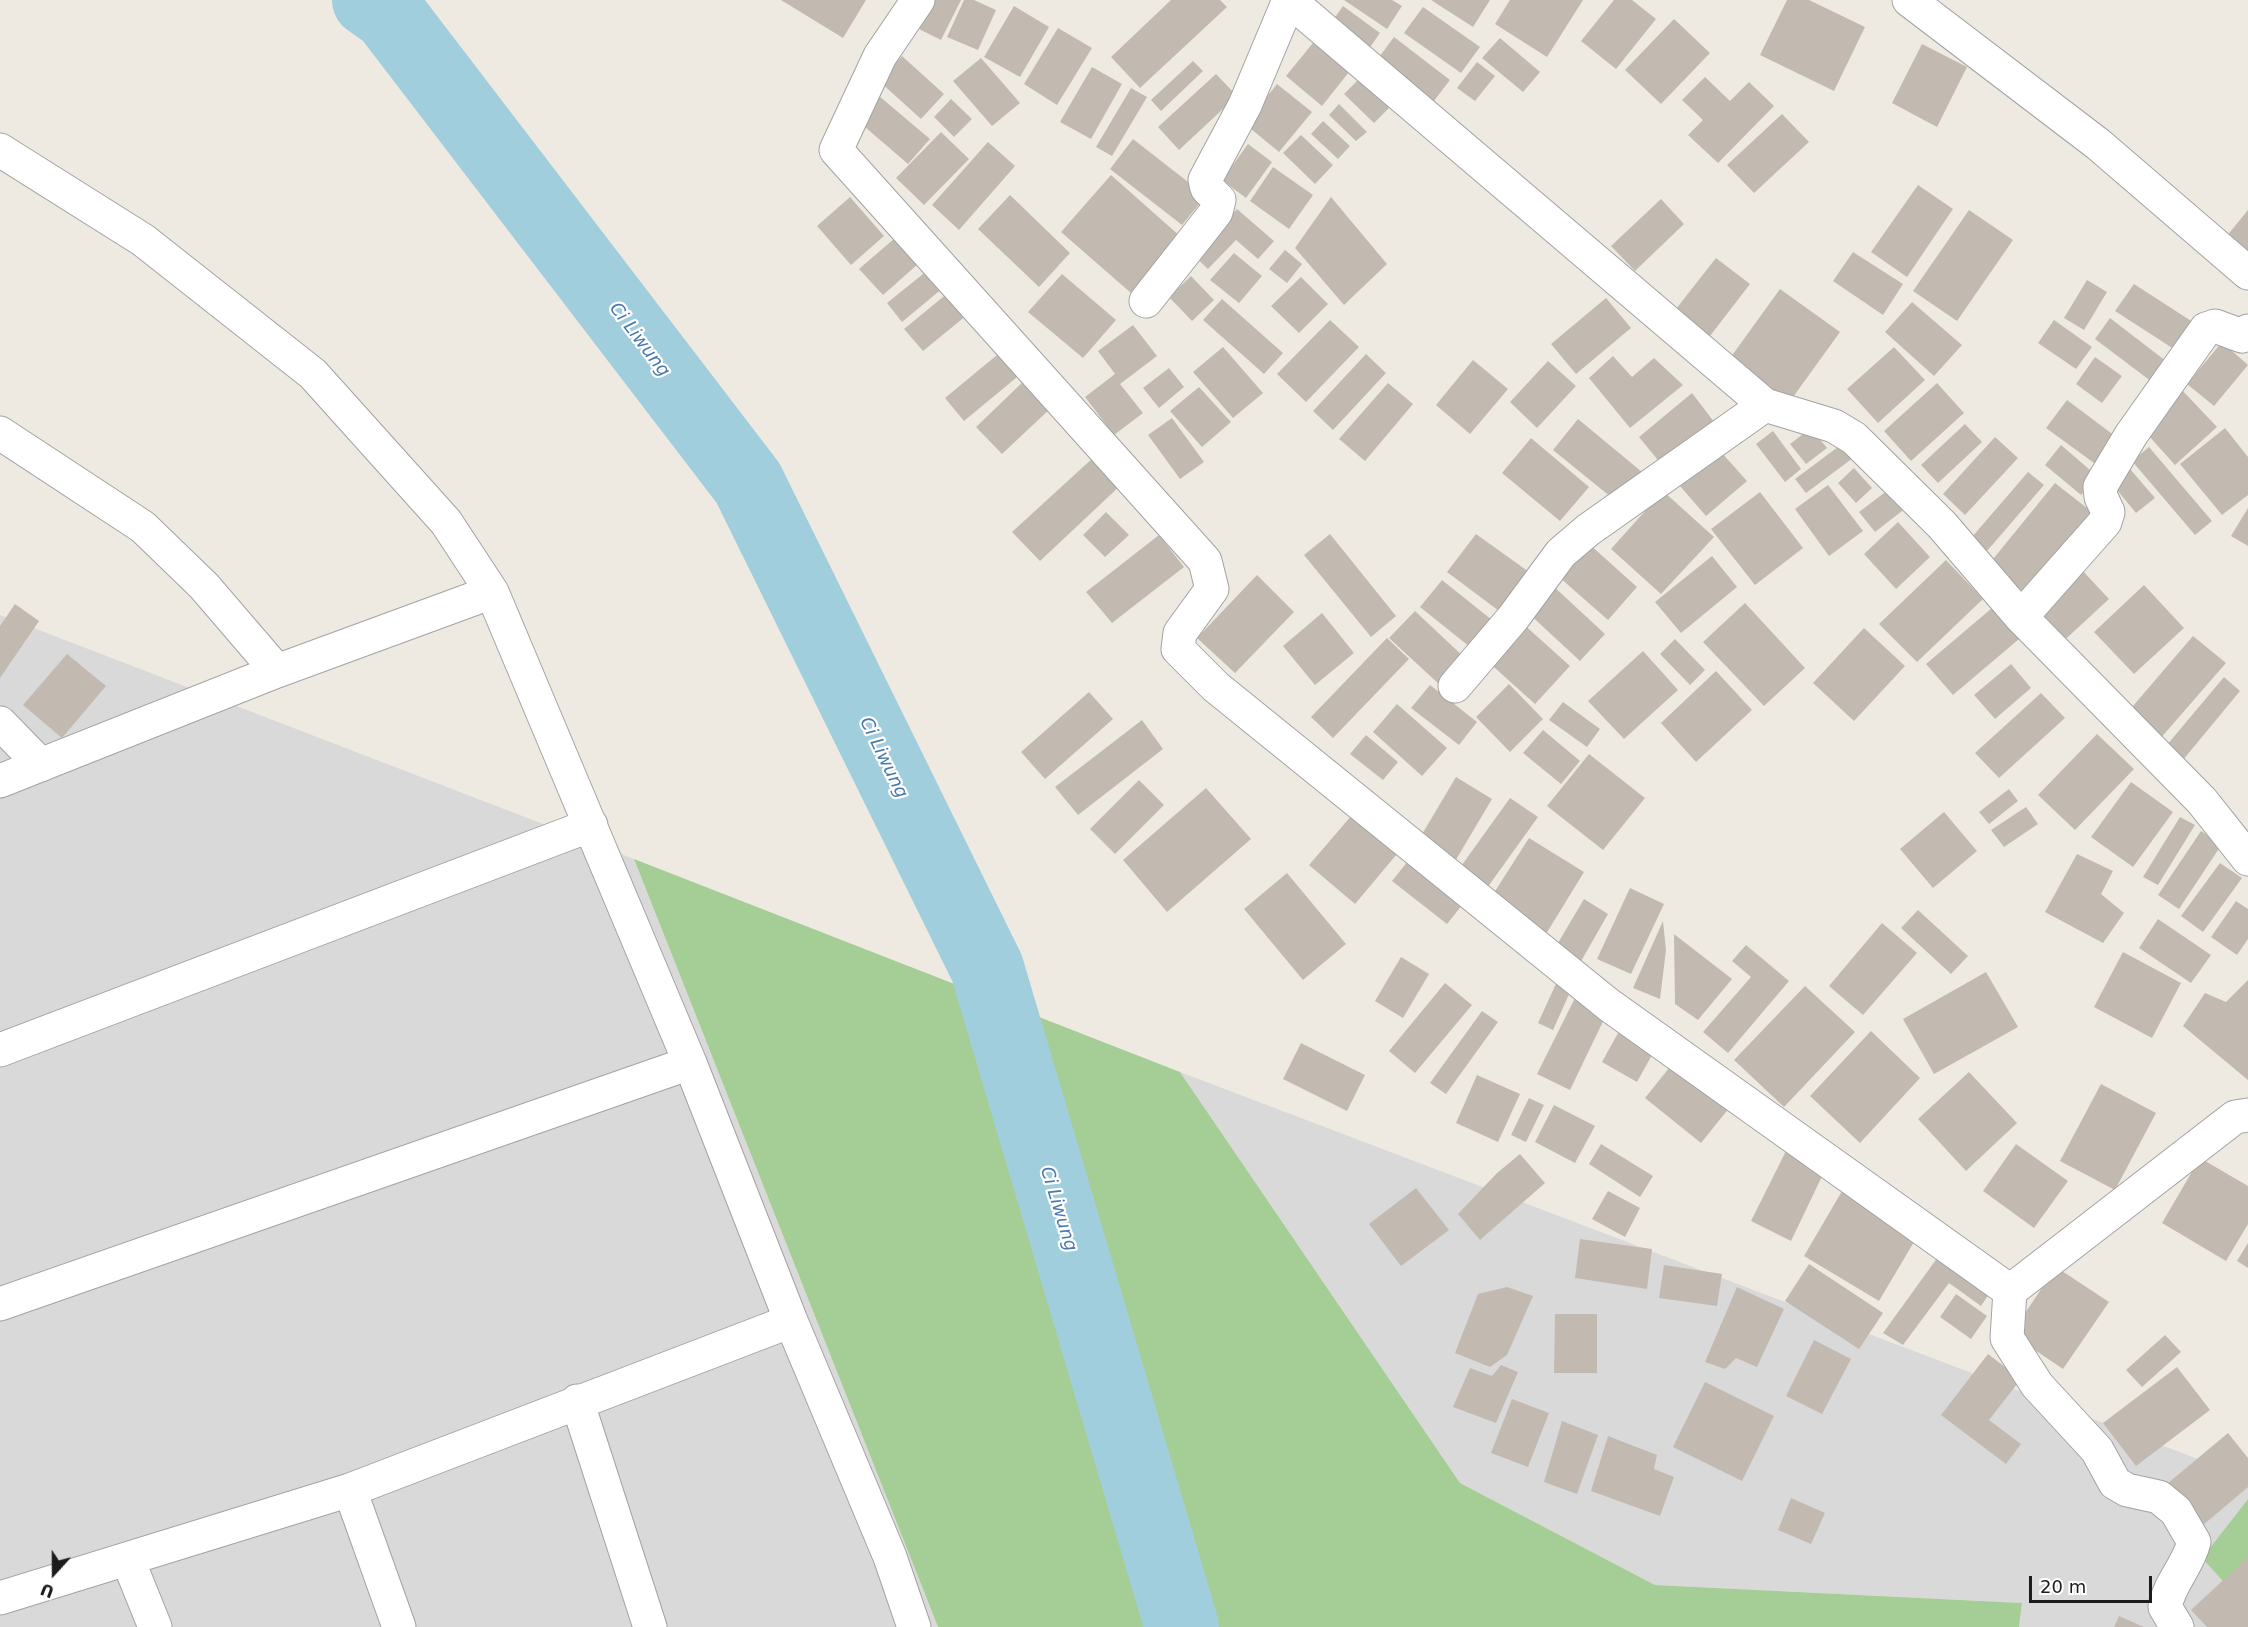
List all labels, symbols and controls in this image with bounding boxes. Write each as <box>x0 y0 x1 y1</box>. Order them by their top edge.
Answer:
water label: Ci Liwung <box>604 299 674 381</box>
water label: Ci Liwung <box>854 714 912 802</box>
water label: Ci Liwung <box>1035 1164 1081 1254</box>
north arrow <box>24 1543 84 1603</box>
scale bar <box>2032 1564 2155 1602</box>
text: 20 m <box>2040 1576 2086 1597</box>
text: U <box>38 1579 57 1601</box>

